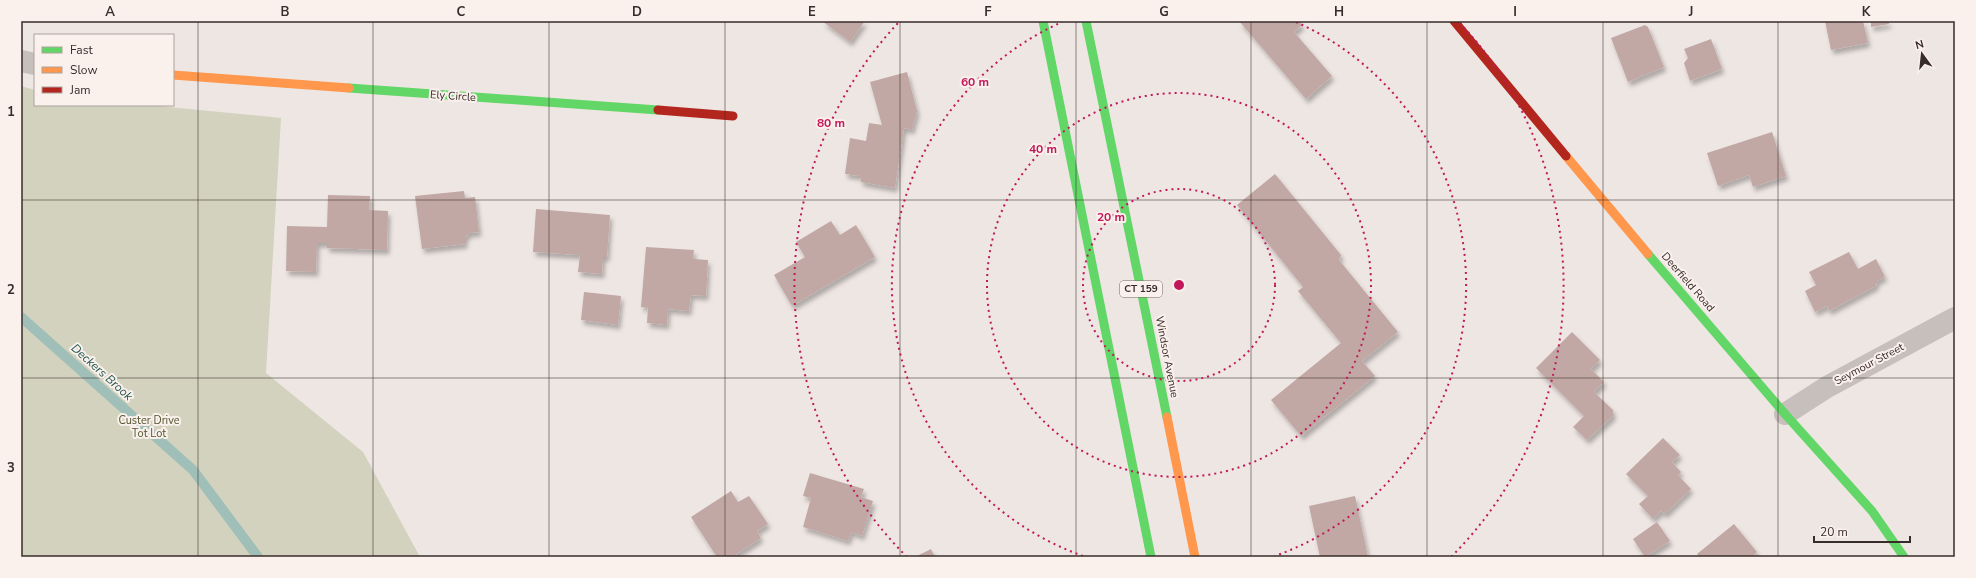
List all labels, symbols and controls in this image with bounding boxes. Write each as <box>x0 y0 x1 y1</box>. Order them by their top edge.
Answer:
text: A <box>105 3 115 21</box>
text: B <box>281 3 290 21</box>
text: C <box>457 3 466 21</box>
text: D <box>632 3 642 21</box>
text: E <box>808 3 816 21</box>
text: F <box>984 3 992 21</box>
text: G <box>1159 3 1169 21</box>
text: H <box>1334 3 1344 21</box>
text: I <box>1513 3 1517 21</box>
text: J <box>1688 3 1693 21</box>
text: K <box>1862 3 1871 21</box>
legend <box>34 34 174 106</box>
north arrow <box>1902 34 1942 74</box>
text: N <box>1914 37 1925 53</box>
text: Fast <box>70 42 93 58</box>
text: Slow <box>70 62 98 78</box>
text: 60 m <box>961 74 989 90</box>
text: Jam <box>69 82 91 98</box>
street label: Ely Circle <box>430 87 477 105</box>
text: 1 <box>7 103 15 121</box>
text: 80 m <box>817 115 845 131</box>
text: 40 m <box>1029 141 1057 157</box>
text: 20 m <box>1097 209 1125 225</box>
street label: Deerfield Road <box>1658 249 1718 315</box>
centre of rings <box>1172 278 1186 292</box>
text: 2 <box>7 281 15 299</box>
road number: CT 159 <box>1120 281 1162 297</box>
street label: Windsor Avenue <box>1152 315 1182 399</box>
street label: Seymour Street <box>1832 339 1907 389</box>
water label: Deckers Brook <box>68 340 137 405</box>
park label: Custer Drive Tot Lot <box>118 413 180 441</box>
text: 3 <box>7 459 15 477</box>
scale bar <box>1814 518 1910 544</box>
text: 20 m <box>1820 524 1848 540</box>

